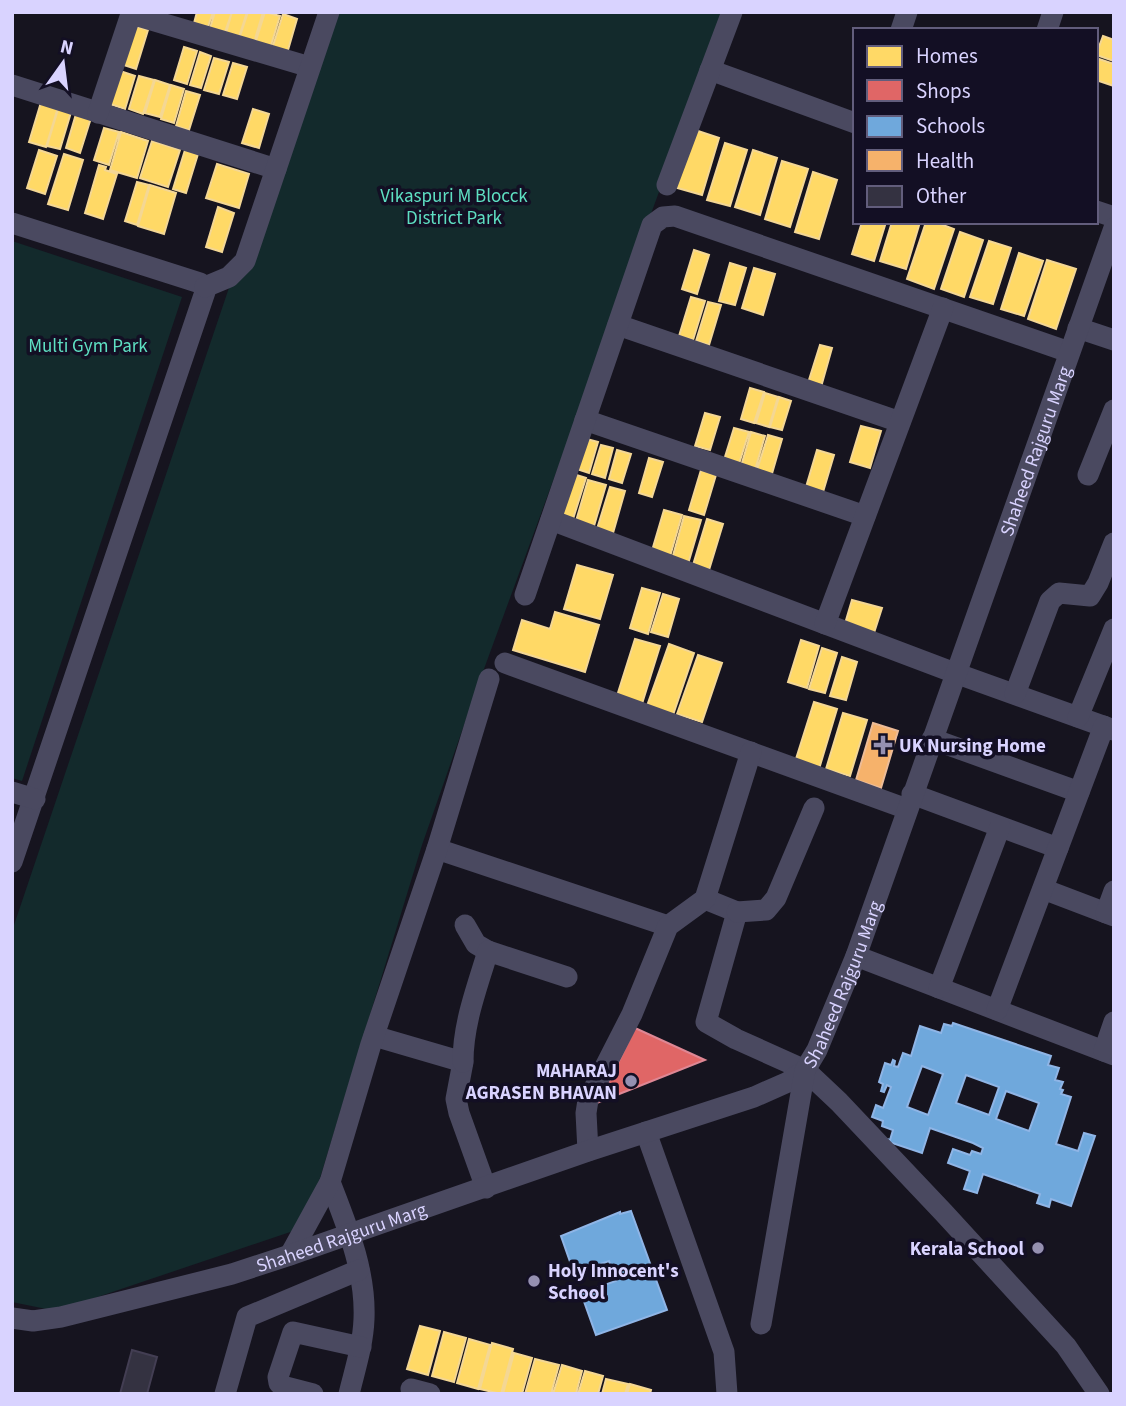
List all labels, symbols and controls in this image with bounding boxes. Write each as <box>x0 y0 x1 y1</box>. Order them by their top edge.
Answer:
north arrow <box>28 28 98 98</box>
legend <box>853 28 1098 224</box>
text: N <box>57 33 76 63</box>
text: Homes <box>916 41 978 71</box>
text: Shops <box>916 76 971 106</box>
text: Schools <box>916 111 985 141</box>
text: Health <box>916 146 974 176</box>
text: Other <box>916 181 967 211</box>
park label: Vikaspuri M Blocck District Park <box>380 183 528 232</box>
park label: Multi Gym Park <box>28 333 148 360</box>
street label: Shaheed Rajguru Marg <box>994 362 1079 540</box>
place label: UK Nursing Home <box>899 733 1046 760</box>
marker: UK Nursing Home <box>873 735 893 755</box>
street label: Shaheed Rajguru Marg <box>797 897 890 1074</box>
place label: MAHARAJ AGRASEN BHAVAN <box>465 1058 617 1107</box>
marker: MAHARAJ AGRASEN BHAVAN <box>623 1073 639 1089</box>
street label: Shaheed Rajguru Marg <box>253 1196 431 1280</box>
place label: Kerala School <box>910 1236 1025 1263</box>
marker: Kerala School <box>1030 1240 1046 1256</box>
place label: Holy Innocent's School <box>548 1258 679 1307</box>
marker: Holy Innocent's School <box>526 1273 542 1289</box>

